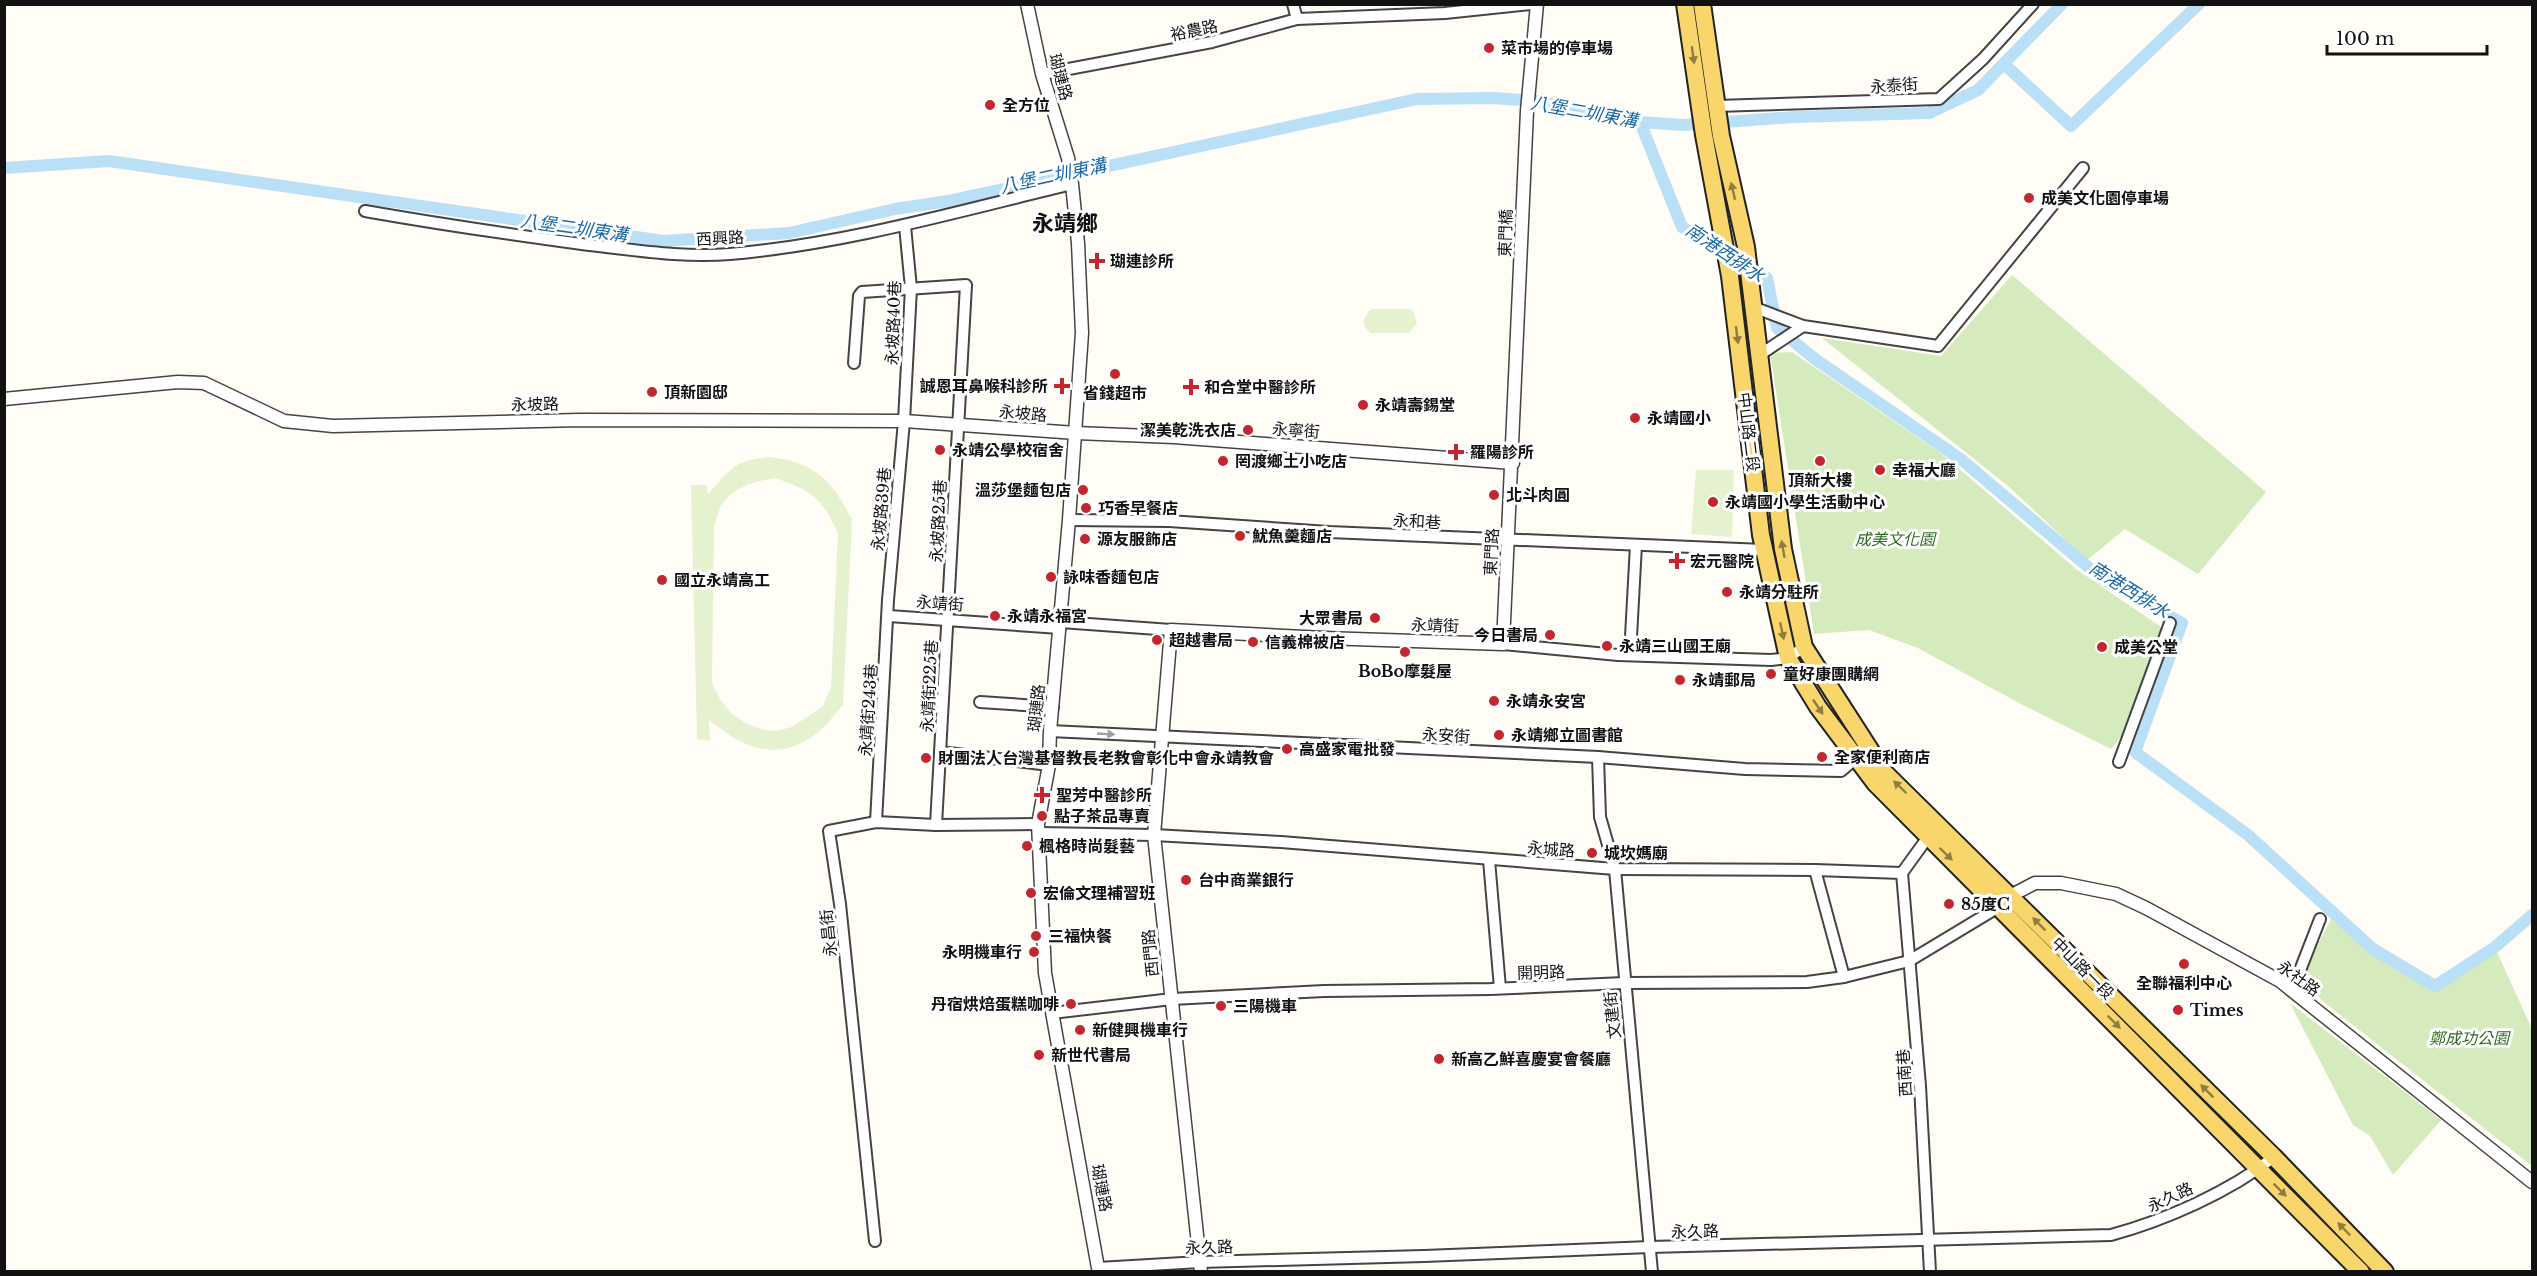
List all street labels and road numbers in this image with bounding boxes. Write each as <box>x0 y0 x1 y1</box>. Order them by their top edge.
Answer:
street label: 裕農路 <box>1168 15 1220 45</box>
street label: 瑚璉路 <box>1045 51 1077 103</box>
street label: 永泰街 <box>1869 73 1919 97</box>
street label: 東門橋 <box>1494 209 1516 257</box>
street label: 西興路 <box>696 227 744 249</box>
street label: 永坡路40巷 <box>882 280 904 366</box>
street label: 中山路二段 <box>1734 391 1764 473</box>
street label: 永坡路 <box>511 394 559 414</box>
street label: 永坡路 <box>998 401 1048 425</box>
street label: 永寧街 <box>1271 418 1321 442</box>
street label: 永坡路39巷 <box>867 466 895 552</box>
street label: 永坡路25巷 <box>926 479 950 563</box>
street label: 永和巷 <box>1393 510 1441 532</box>
street label: 東門路 <box>1480 528 1502 576</box>
street label: 永靖街 <box>915 591 965 615</box>
street label: 永靖街 <box>1411 614 1459 636</box>
street label: 永靖街225巷 <box>917 639 941 733</box>
street label: 永靖街243巷 <box>855 663 881 757</box>
street label: 瑚璉路 <box>1024 683 1048 733</box>
street label: 永安街 <box>1422 724 1470 746</box>
street label: 永城路 <box>1526 837 1576 861</box>
street label: 永昌街 <box>816 908 840 958</box>
street label: 西門路 <box>1138 928 1162 978</box>
street label: 中山路一段 <box>2048 933 2118 1003</box>
street label: 永社路 <box>2274 956 2324 1000</box>
street label: 開明路 <box>1517 961 1565 983</box>
street label: 文建街 <box>1600 990 1624 1040</box>
street label: 西南巷 <box>1892 1048 1916 1098</box>
street label: 瑚璉路 <box>1088 1163 1116 1213</box>
street label: 永久路 <box>2144 1178 2196 1216</box>
street label: 永久路 <box>1671 1221 1719 1241</box>
street label: 永久路 <box>1185 1236 1233 1258</box>

